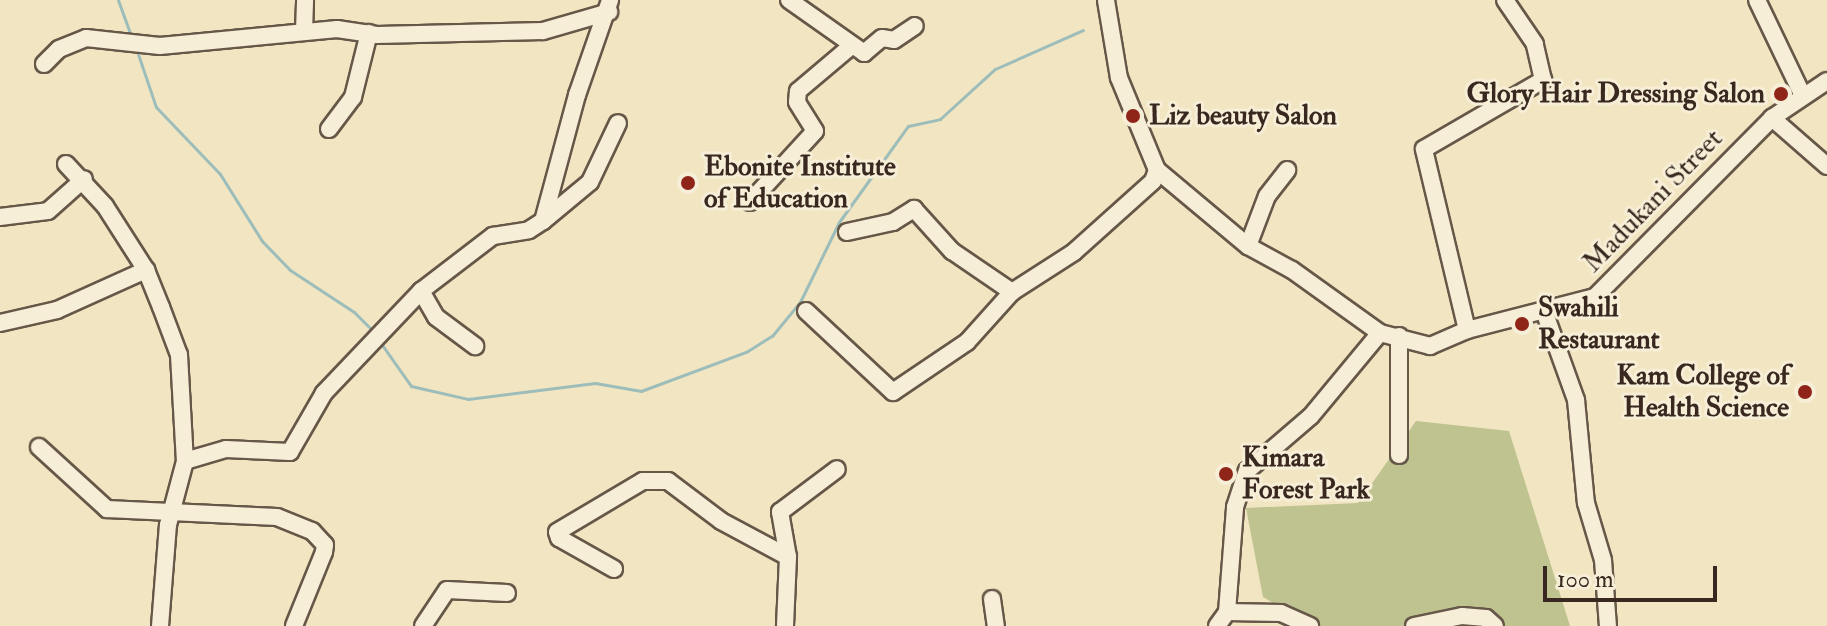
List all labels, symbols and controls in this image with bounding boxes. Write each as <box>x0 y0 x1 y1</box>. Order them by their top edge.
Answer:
place label: Glory Hair Dressing Salon <box>1466 77 1765 111</box>
marker: Glory Hair Dressing Salon <box>1772 85 1790 103</box>
place label: Liz beauty Salon <box>1149 99 1337 133</box>
marker: Liz beauty Salon <box>1124 107 1142 125</box>
street label: Madukani Street <box>1576 122 1730 280</box>
place label: Ebonite Institute of Education <box>704 150 896 216</box>
marker: Ebonite Institute of Education <box>679 174 697 192</box>
place label: Swahili Restaurant <box>1538 291 1660 357</box>
marker: Swahili Restaurant <box>1513 315 1531 333</box>
place label: Kam College of Health Science <box>1617 359 1789 425</box>
marker: Kam College of Health Science <box>1796 383 1814 401</box>
place label: Kimara Forest Park <box>1242 441 1370 507</box>
marker: Kimara Forest Park <box>1217 465 1235 483</box>
scale bar <box>1547 550 1721 600</box>
text: 100 m <box>1557 564 1614 595</box>

